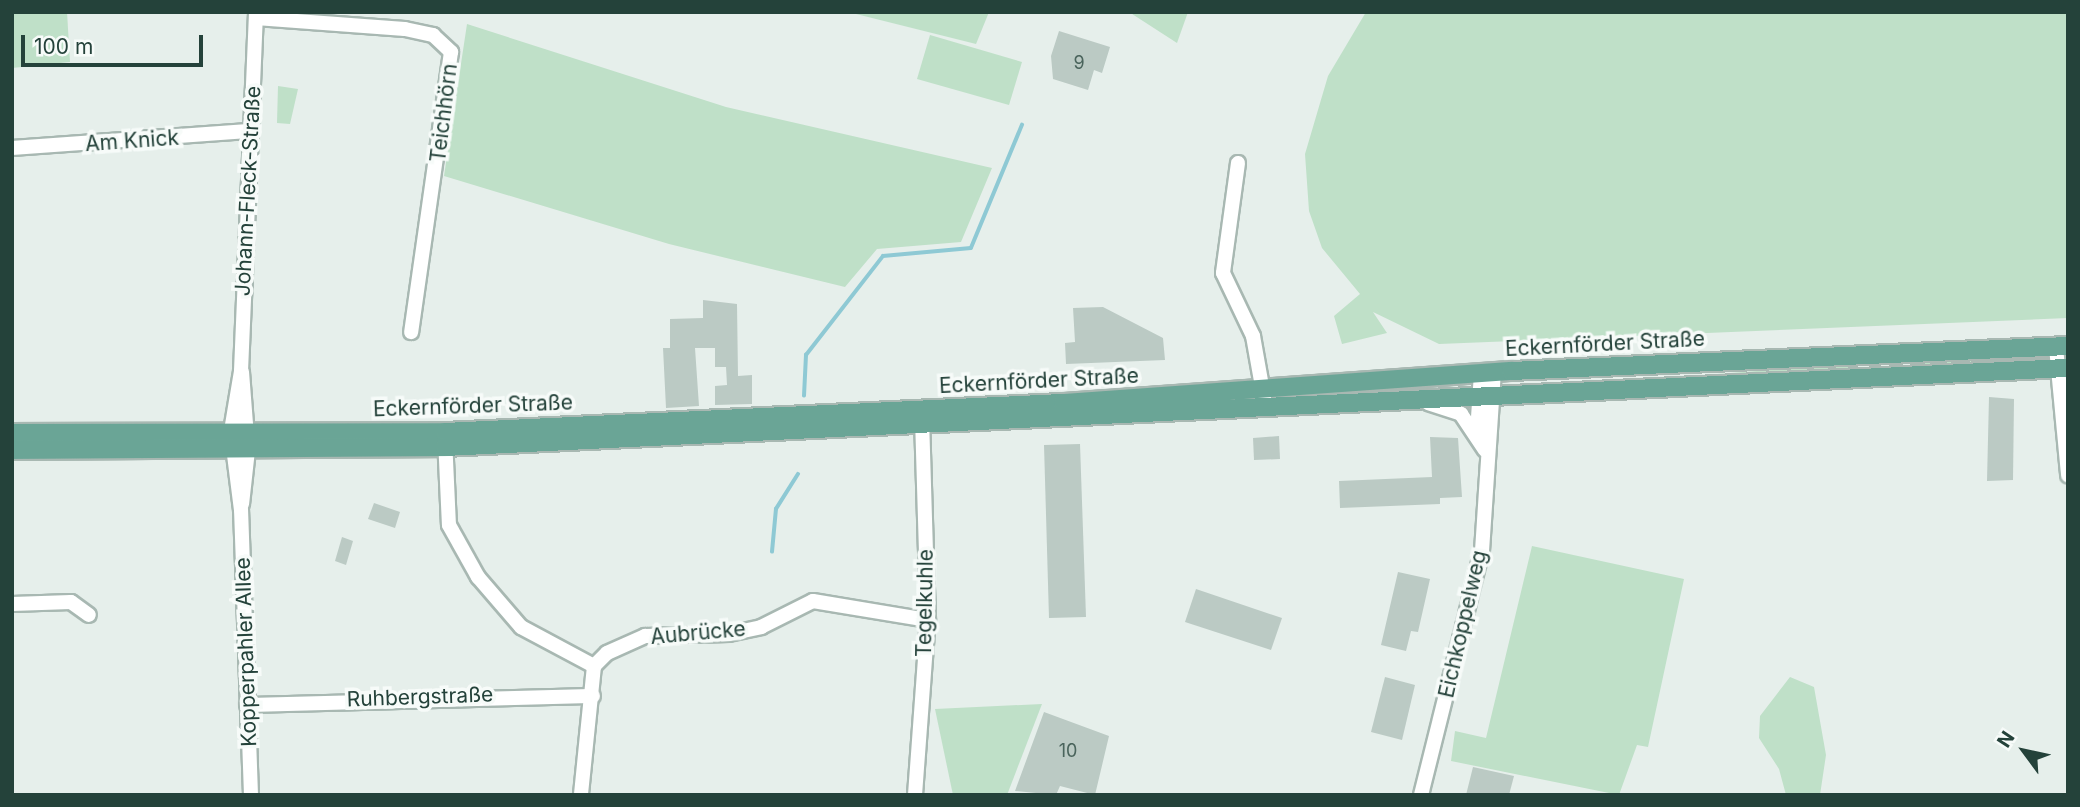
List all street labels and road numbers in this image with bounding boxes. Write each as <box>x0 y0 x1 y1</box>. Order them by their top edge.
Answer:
street label: Teichhörn <box>425 62 463 164</box>
street label: Johann-Fleck-Straße <box>230 85 266 297</box>
street label: Am Knick <box>84 125 180 157</box>
street label: Eckernförder Straße <box>1504 326 1706 362</box>
street label: Eckernförder Straße <box>938 363 1140 399</box>
street label: Eckernförder Straße <box>373 390 573 422</box>
street label: Eichkoppelweg <box>1434 548 1492 700</box>
street label: Tegelkuhle <box>911 549 939 657</box>
street label: Kopperpahler Allee <box>230 557 262 747</box>
street label: Aubrücke <box>649 616 747 650</box>
street label: Ruhbergstraße <box>346 682 494 712</box>

